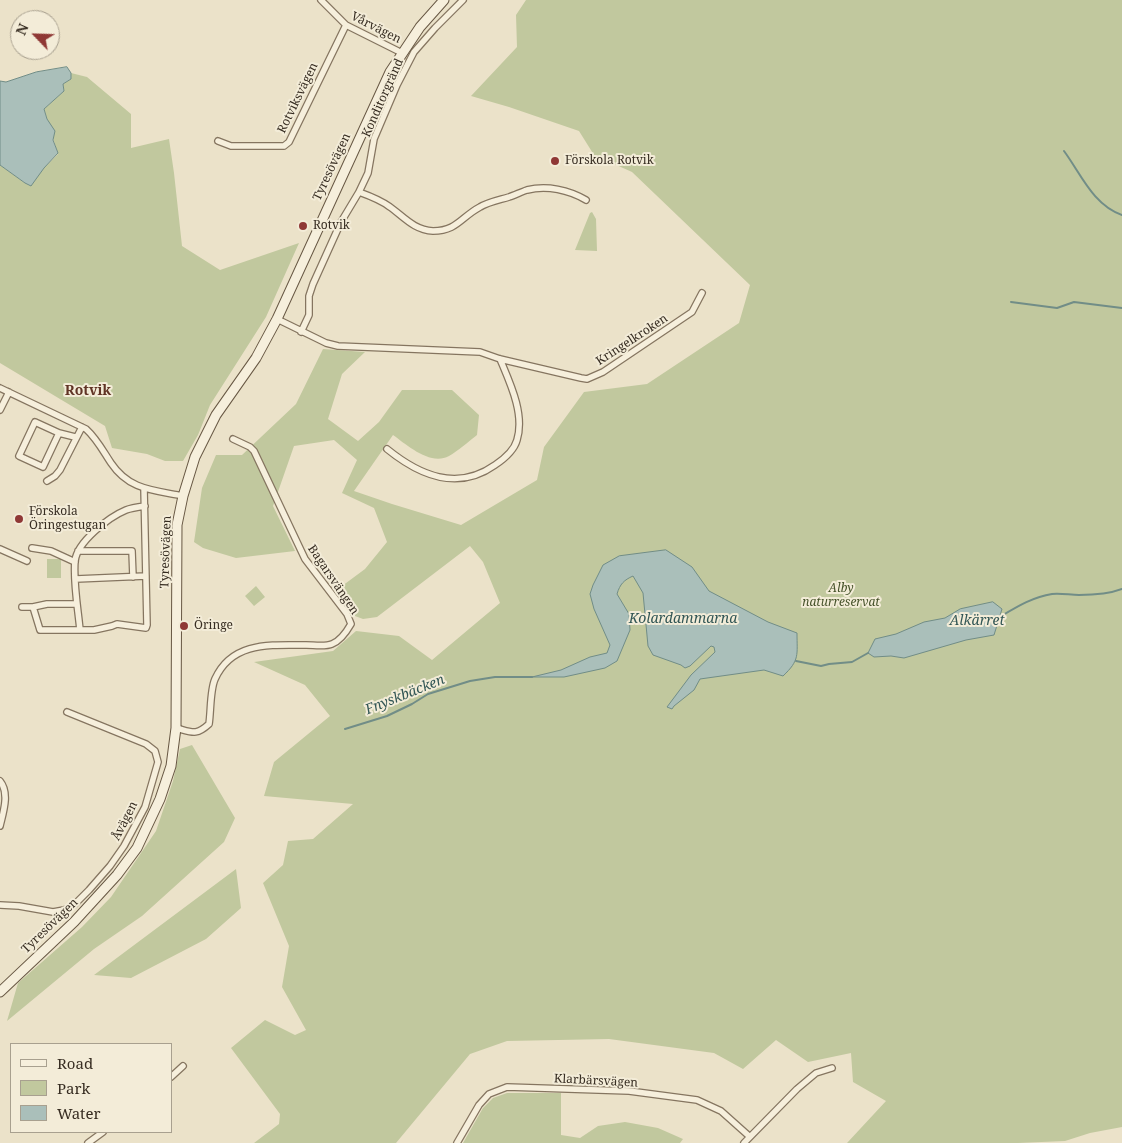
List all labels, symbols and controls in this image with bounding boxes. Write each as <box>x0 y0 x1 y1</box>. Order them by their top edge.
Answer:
street label: Vårvägen <box>349 9 403 47</box>
north arrow <box>10 10 60 60</box>
text: N <box>11 20 33 38</box>
street label: Konditorgränd <box>359 56 407 140</box>
street label: Rotviksvägen <box>275 60 321 136</box>
street label: Tyresövägen <box>310 131 354 203</box>
place label: Förskola Rotvik <box>565 154 654 168</box>
marker: Förskola Rotvik <box>549 155 561 167</box>
place label: Rotvik <box>313 219 350 233</box>
marker: Rotvik <box>297 220 309 232</box>
street label: Kringelkroken <box>593 311 671 369</box>
district label: Rotvik <box>65 383 111 399</box>
place label: Förskola Öringestugan <box>29 505 106 533</box>
marker: Förskola Öringestugan <box>13 513 25 525</box>
street label: Tyresövägen <box>158 515 174 589</box>
street label: Bagarsvängen <box>304 542 362 618</box>
park label: Alby naturreservat <box>802 582 880 610</box>
water label: Kolardammarna <box>629 611 737 627</box>
water label: Alkärret <box>949 613 1005 629</box>
place label: Öringe <box>194 619 233 633</box>
marker: Öringe <box>178 620 190 632</box>
water label: Fnyskbäcken <box>363 671 447 719</box>
street label: Åvägen <box>109 799 141 843</box>
street label: Tyresövägen <box>19 896 81 956</box>
legend <box>10 1043 172 1133</box>
text: Road <box>57 1053 93 1073</box>
street label: Klarbärsvägen <box>554 1072 638 1090</box>
text: Park <box>57 1078 90 1098</box>
text: Water <box>57 1103 100 1123</box>

